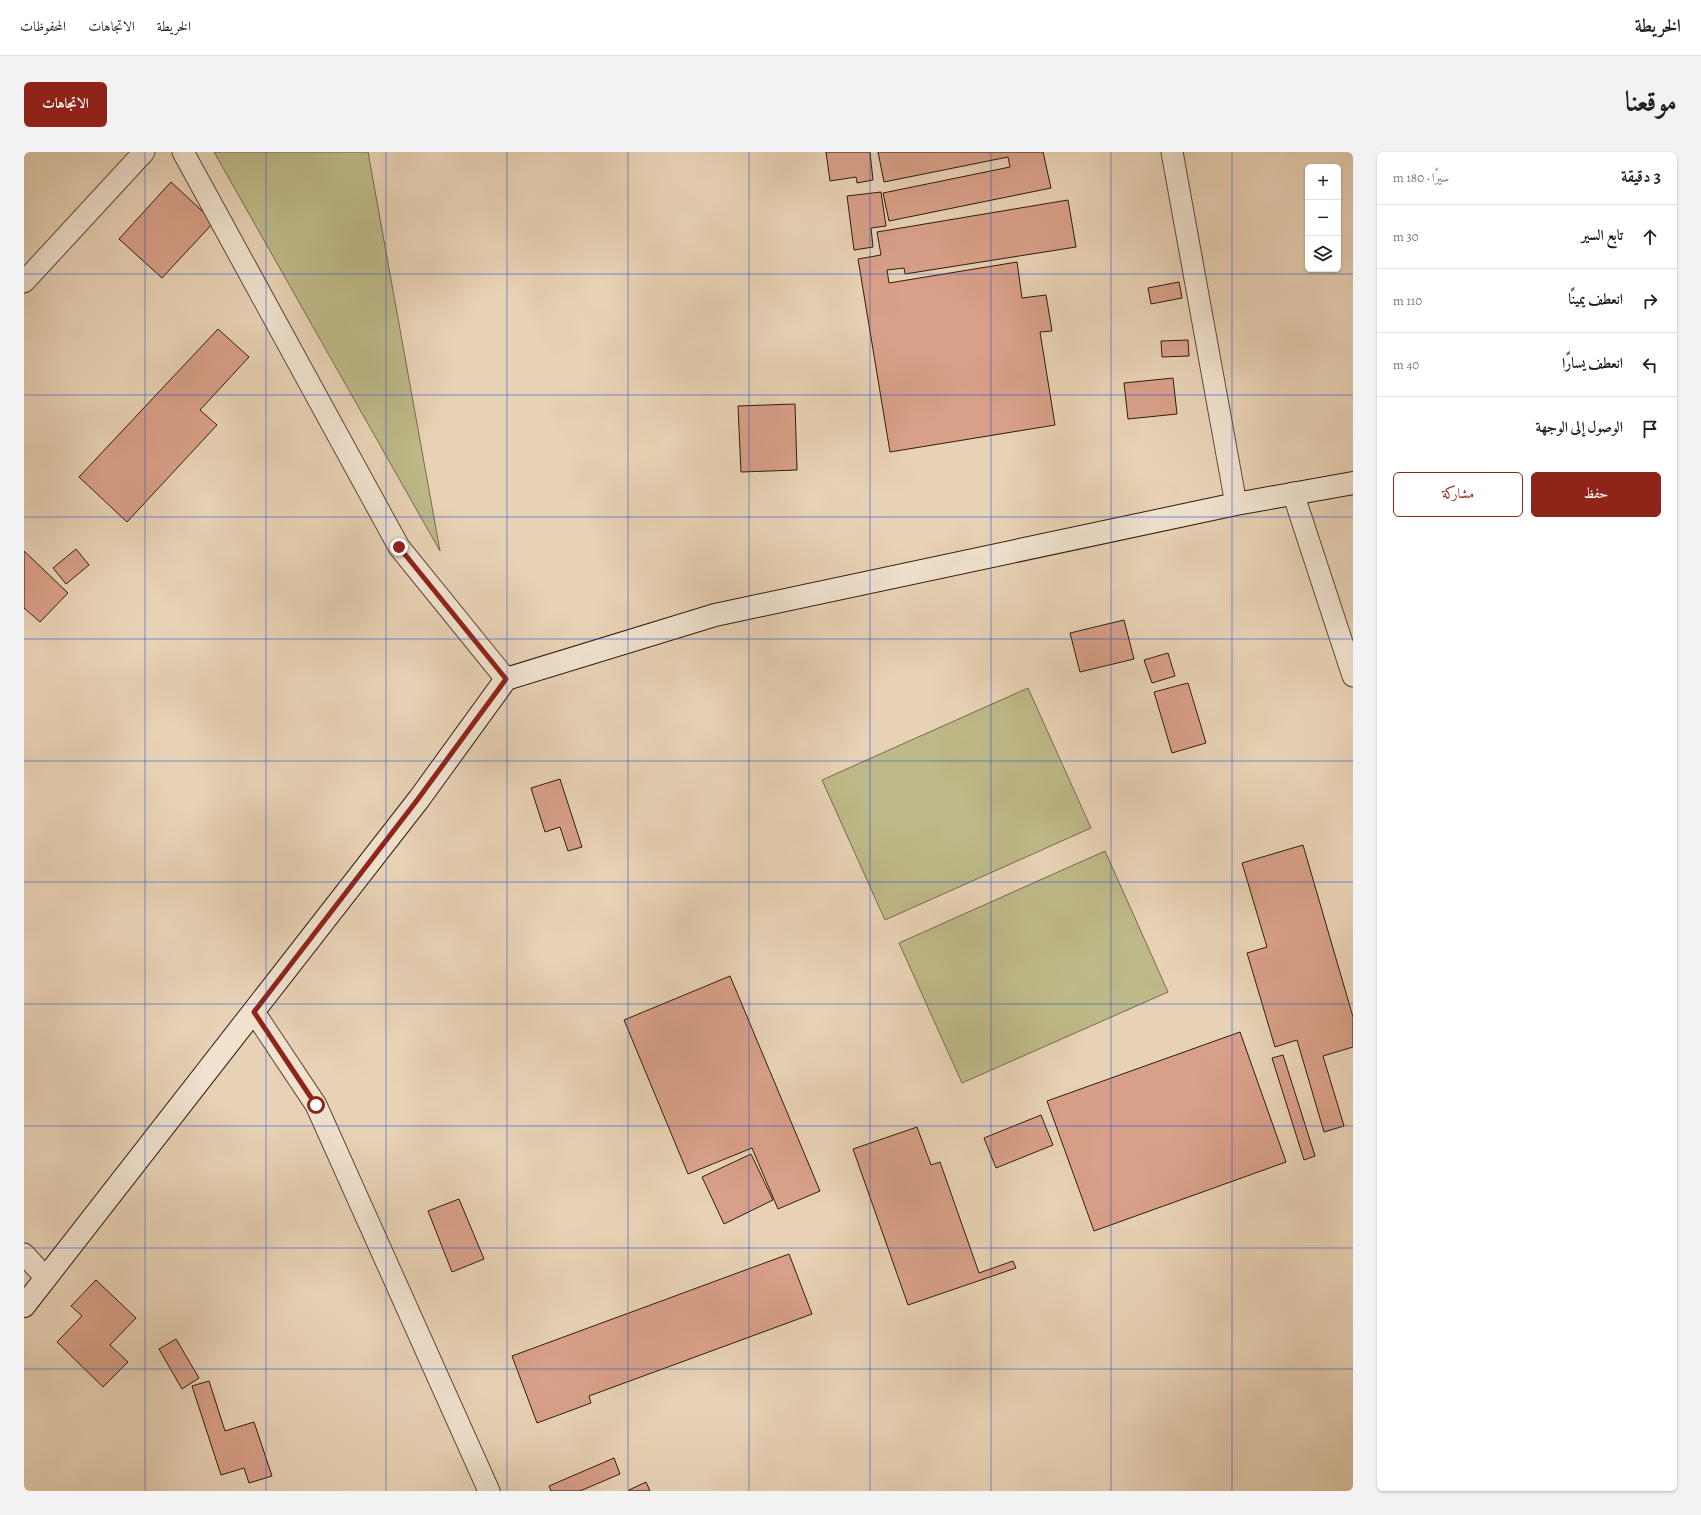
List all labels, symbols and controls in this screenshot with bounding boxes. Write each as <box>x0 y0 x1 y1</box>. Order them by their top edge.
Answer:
text: الخريطة <box>1635 13 1681 39</box>
text: المحفوظات <box>20 17 66 36</box>
text: الاتجاهات <box>88 17 135 36</box>
text: الخريطة <box>157 17 191 36</box>
button: الاتجاهات <box>24 82 107 127</box>
text: موقعنا <box>1625 83 1677 121</box>
map controls <box>1305 164 1341 272</box>
button: + <box>1305 164 1341 200</box>
text: 3 دقيقة <box>1621 165 1661 188</box>
text: سيرًا · 180 m <box>1393 169 1449 186</box>
button: − <box>1305 200 1341 236</box>
text: تابع السير <box>1581 225 1623 245</box>
icon: ahead <box>1639 226 1661 248</box>
text: 30 m <box>1393 228 1419 245</box>
button: layers <box>1305 236 1341 272</box>
text: انعطف يمينًا <box>1568 289 1623 309</box>
icon: right <box>1639 290 1661 312</box>
text: 110 m <box>1393 292 1422 309</box>
text: انعطف يسارًا <box>1562 353 1623 373</box>
icon: left <box>1639 354 1661 376</box>
text: 40 m <box>1393 356 1419 373</box>
text: الوصول إلى الوجهة <box>1536 417 1623 437</box>
icon: arrive <box>1639 418 1661 440</box>
button: مشاركة <box>1393 472 1523 517</box>
button: حفظ <box>1531 472 1661 517</box>
route end <box>390 538 408 556</box>
route start <box>307 1096 325 1114</box>

